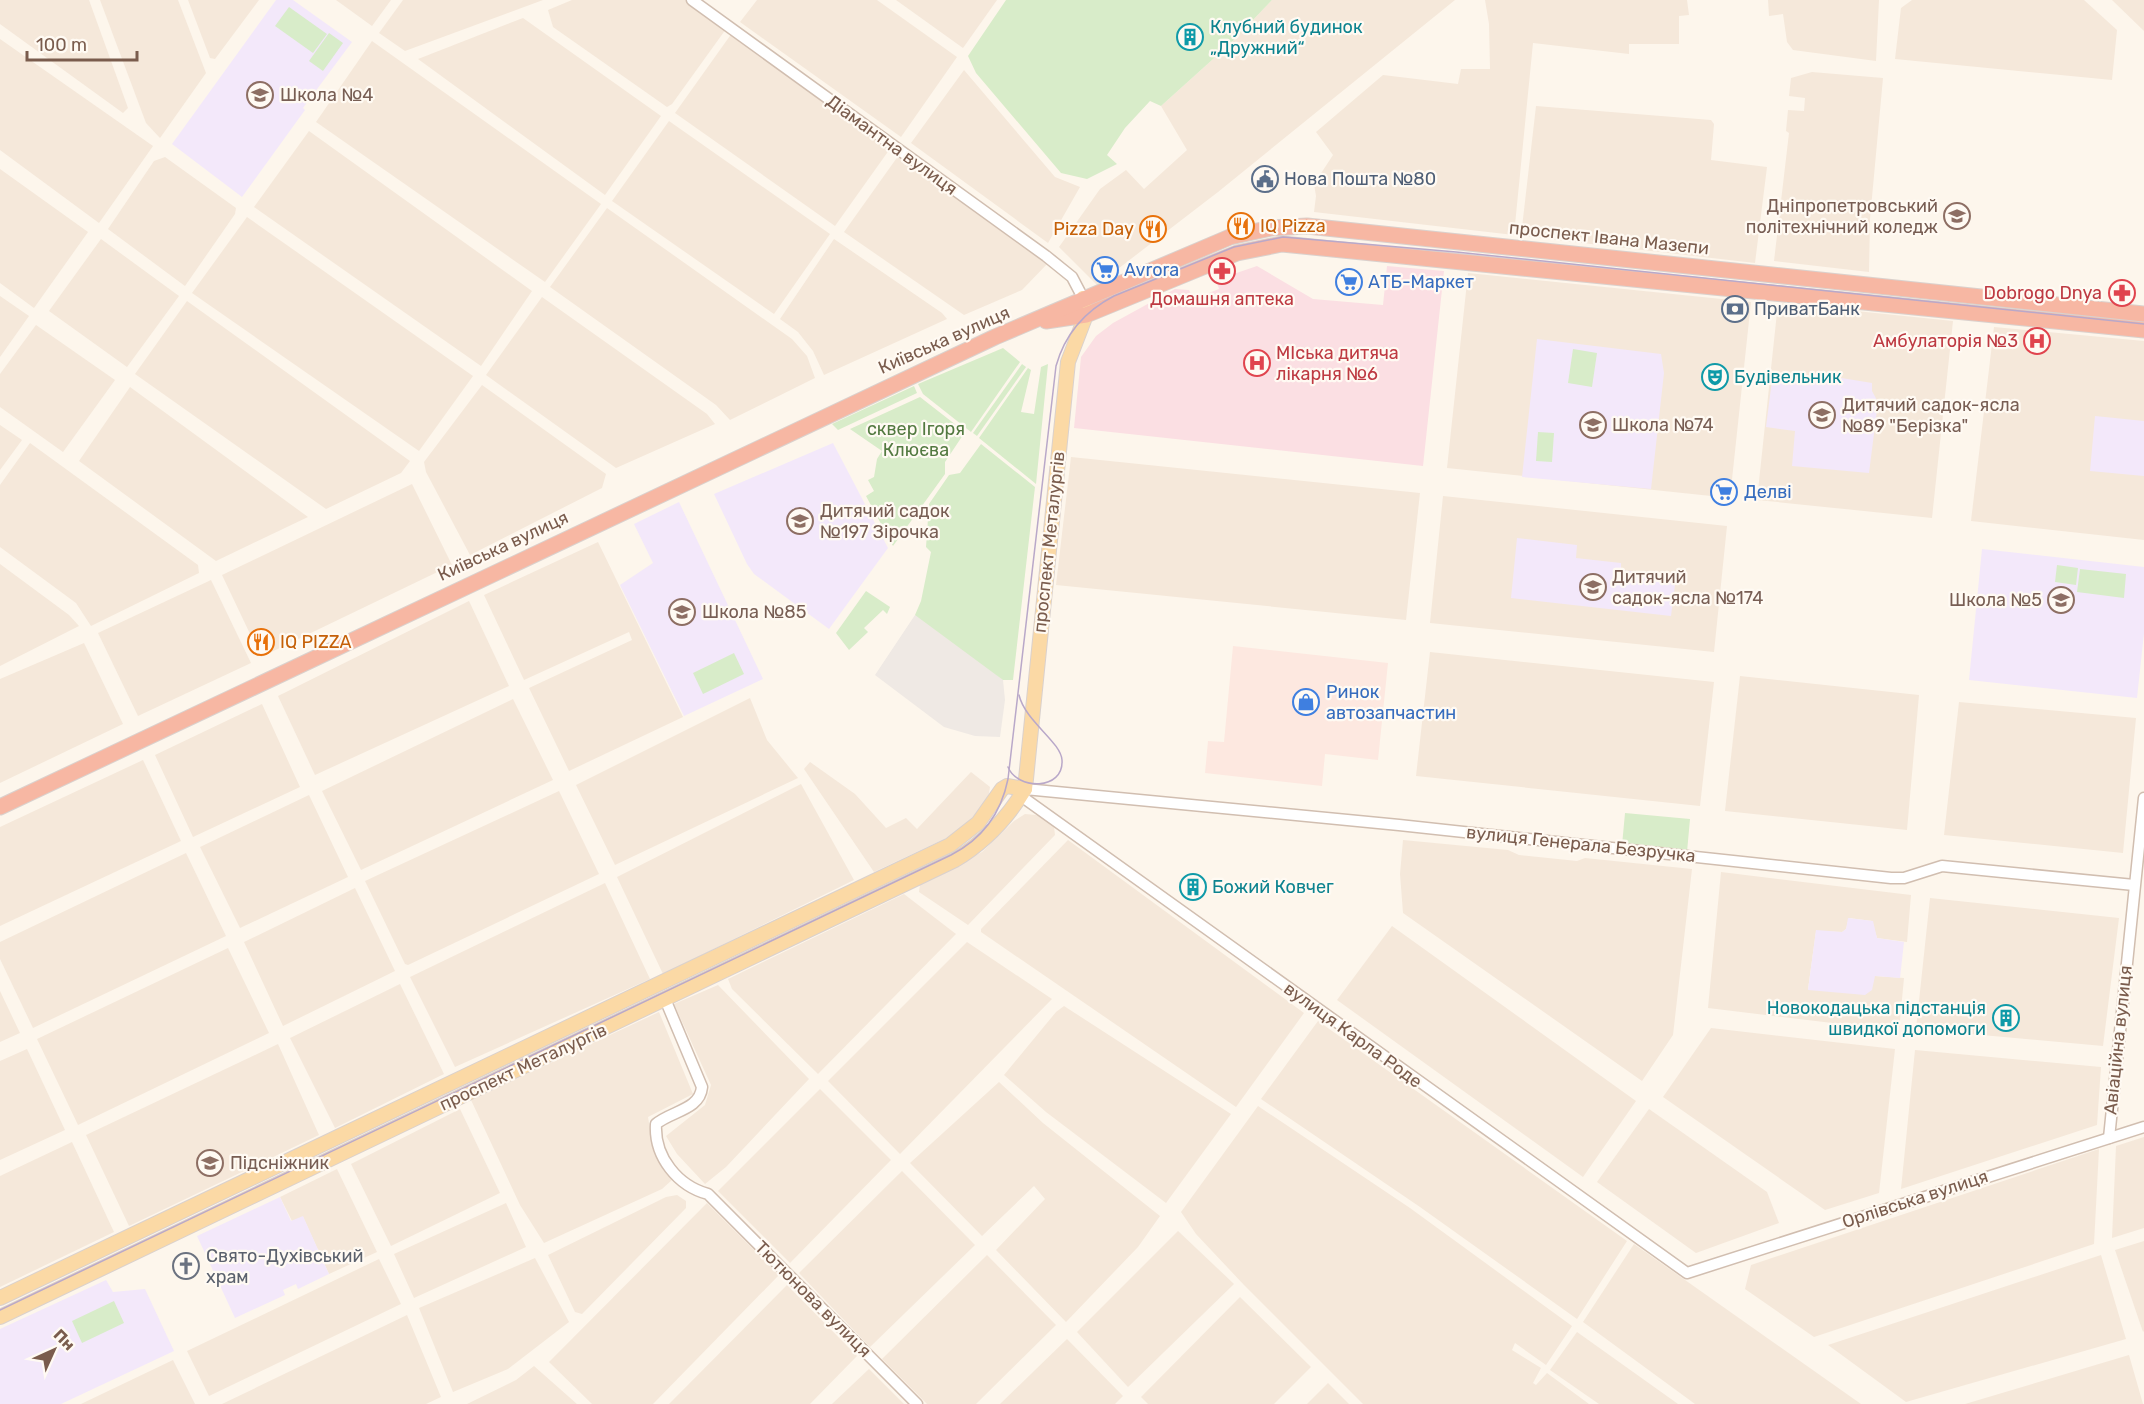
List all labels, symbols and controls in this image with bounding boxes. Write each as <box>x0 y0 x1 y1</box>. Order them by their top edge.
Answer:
place label: Клубний будинок „Дружний“ <box>1210 16 1363 59</box>
building icon: Клубний будинок „Дружний“ <box>1175 22 1205 52</box>
scale bar <box>27 24 136 62</box>
text: 100 m <box>36 34 87 56</box>
school or university icon: Школа №4 <box>245 80 275 110</box>
place label: Школа №4 <box>280 84 373 106</box>
street label: Діамантна вулиця <box>822 90 962 200</box>
public building icon: Нова Пошта №80 <box>1250 164 1280 194</box>
place label: Нова Пошта №80 <box>1284 168 1436 190</box>
place label: Дніпропетровський політехнічний коледж <box>1746 195 1938 238</box>
school or university icon: Дніпропетровський політехнічний коледж <box>1942 201 1972 231</box>
restaurant icon: IQ Pizza <box>1226 211 1256 241</box>
restaurant icon: Pizza Day <box>1138 214 1168 244</box>
place label: IQ Pizza <box>1260 215 1326 237</box>
street label: проспект Івана Мазепи <box>1508 217 1710 259</box>
place label: Pizza Day <box>1053 218 1134 240</box>
supermarket icon: Avrora <box>1090 255 1120 285</box>
pharmacy icon: Домашня аптека <box>1207 256 1237 286</box>
place label: Avrora <box>1124 259 1179 281</box>
supermarket icon: АТБ-Маркет <box>1334 267 1364 297</box>
place label: АТБ-Маркет <box>1368 271 1474 293</box>
pharmacy icon: Dobrogo Dnya <box>2107 278 2137 308</box>
place label: Dobrogo Dnya <box>1984 282 2102 304</box>
place label: Домашня аптека <box>1150 288 1294 310</box>
bank icon: ПриватБанк <box>1720 294 1750 324</box>
place label: ПриватБанк <box>1754 298 1860 320</box>
street label: Київська вулиця <box>875 301 1013 379</box>
hospital icon: Амбулаторія №3 <box>2022 326 2052 356</box>
place label: Амбулаторія №3 <box>1873 330 2018 352</box>
place label: МІська дитяча лікарня №6 <box>1276 342 1399 385</box>
hospital icon: МІська дитяча лікарня №6 <box>1242 348 1272 378</box>
theatre icon: Будівельник <box>1700 362 1730 392</box>
place label: Будівельник <box>1734 366 1842 388</box>
place label: Дитячий садок-ясла №89 "Берізка" <box>1842 394 2020 437</box>
school or university icon: Дитячий садок-ясла №89 "Берізка" <box>1807 400 1837 430</box>
school or university icon: Школа №74 <box>1578 410 1608 440</box>
place label: Школа №74 <box>1612 414 1714 436</box>
park label: сквер Ігоря Клюєва <box>867 418 965 461</box>
street label: проспект Металургів <box>1029 450 1069 634</box>
supermarket icon: Делві <box>1709 477 1739 507</box>
place label: Делві <box>1744 481 1792 503</box>
place label: Дитячий садок №197 Зірочка <box>820 500 950 543</box>
street label: Київська вулиця <box>434 506 572 586</box>
school or university icon: Дитячий садок №197 Зірочка <box>785 506 815 536</box>
place label: Дитячий садок-ясла №174 <box>1612 566 1763 609</box>
school or university icon: Дитячий садок-ясла №174 <box>1578 572 1608 602</box>
school or university icon: Школа №5 <box>2046 585 2076 615</box>
place label: Школа №5 <box>1949 589 2042 611</box>
school or university icon: Школа №85 <box>667 597 697 627</box>
place label: Школа №85 <box>702 601 806 623</box>
restaurant icon: IQ PIZZA <box>246 627 276 657</box>
place label: IQ PIZZA <box>280 631 352 653</box>
place label: Ринок автозапчастин <box>1326 681 1456 724</box>
shop icon: Ринок автозапчастин <box>1291 687 1321 717</box>
street label: вулиця Генерала Безручка <box>1465 821 1697 867</box>
building icon: Божий Ковчег <box>1178 872 1208 902</box>
place label: Божий Ковчег <box>1212 876 1334 898</box>
street label: Авіаційна вулиця <box>2099 964 2137 1116</box>
street label: вулиця Карла Роде <box>1279 977 1427 1093</box>
place label: Новокодацька підстанція швидкої допомоги <box>1767 997 1986 1040</box>
building icon: Новокодацька підстанція швидкої допомоги <box>1991 1003 2021 1033</box>
street label: проспект Металургів <box>436 1018 610 1116</box>
school or university icon: Підсніжник <box>195 1148 225 1178</box>
place label: Підсніжник <box>230 1152 330 1174</box>
street label: Орлівська вулиця <box>1839 1165 1991 1233</box>
street label: Тютюнова вулиця <box>750 1236 876 1362</box>
place label: Свято-Духівський храм <box>206 1245 363 1288</box>
church icon: Свято-Духівський храм <box>171 1251 201 1281</box>
north arrow <box>24 1320 84 1380</box>
text: Пн <box>50 1325 79 1354</box>

